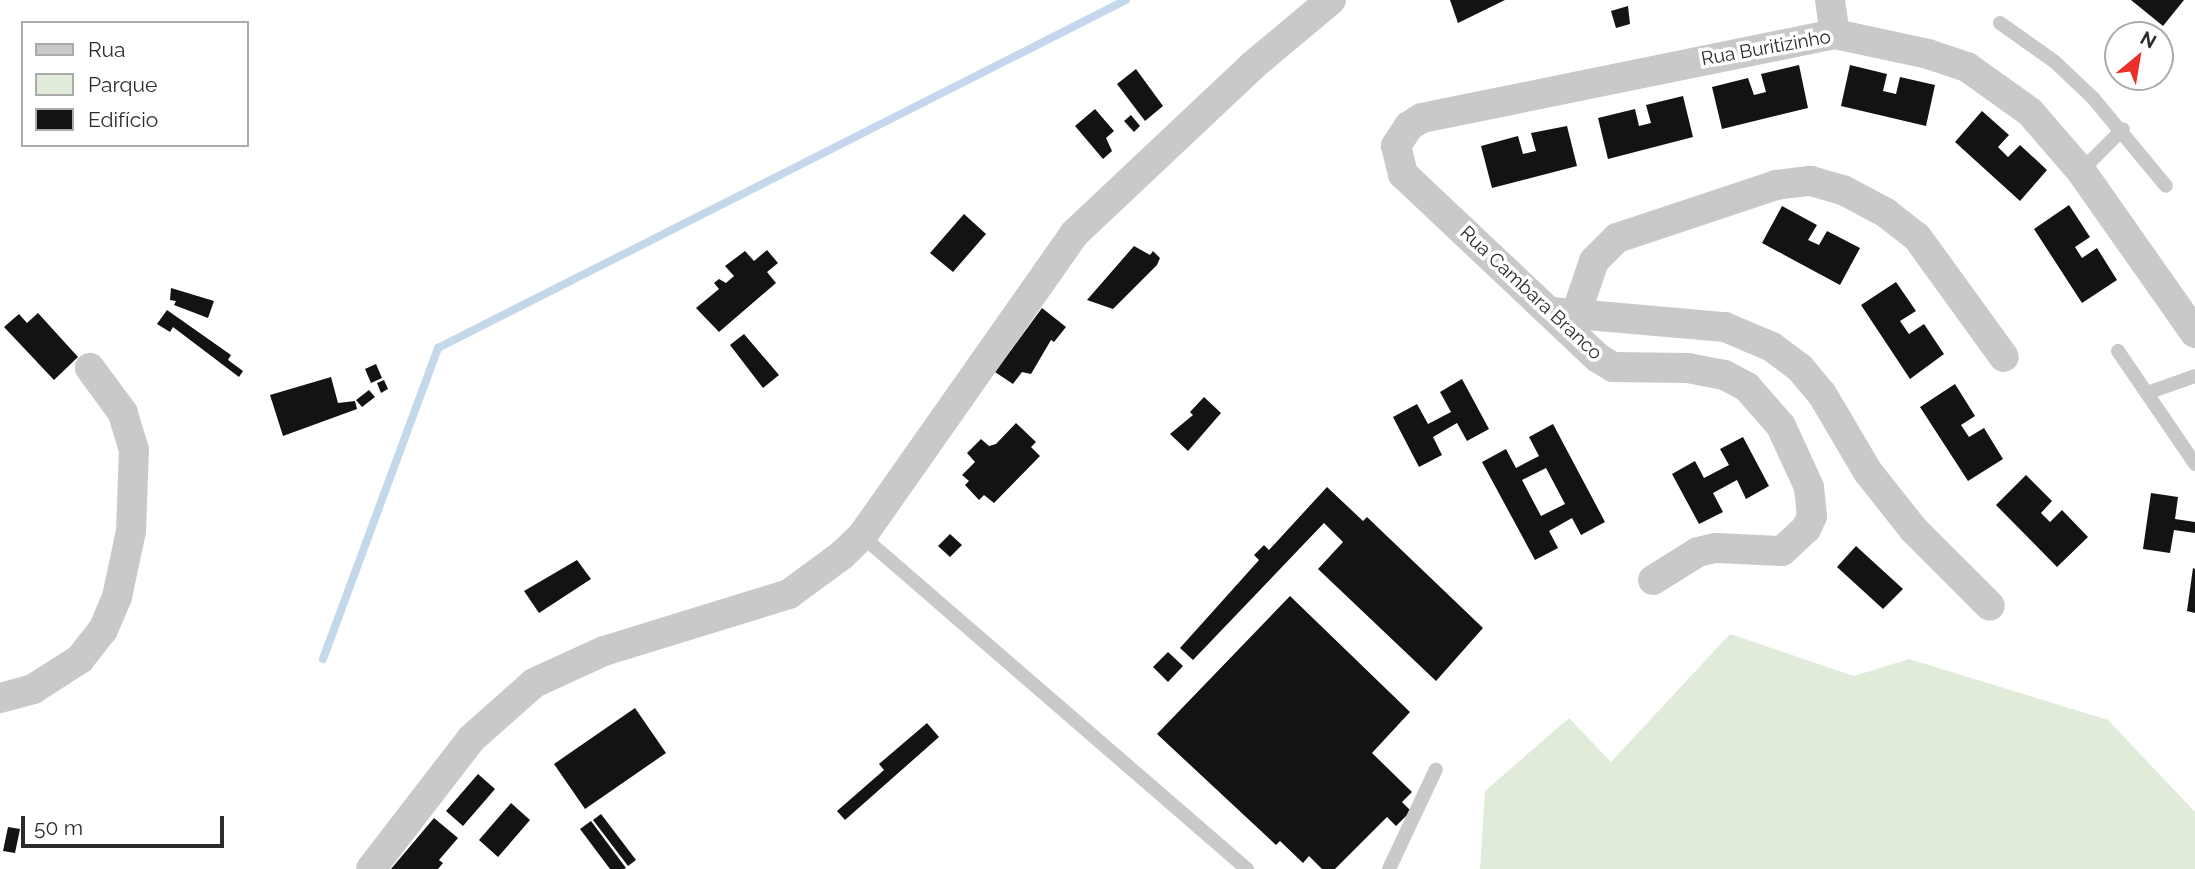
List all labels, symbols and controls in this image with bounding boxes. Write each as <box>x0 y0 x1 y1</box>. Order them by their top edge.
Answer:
legend <box>21 21 248 147</box>
north arrow <box>2104 21 2174 91</box>
street label: Rua Buritizinho <box>1700 25 1832 71</box>
text: N <box>2137 26 2160 53</box>
text: Rua <box>88 37 125 62</box>
text: Parque <box>88 72 157 97</box>
text: Edifício <box>88 107 158 132</box>
street label: Rua Cambara Branco <box>1455 221 1607 365</box>
scale bar <box>24 802 228 846</box>
text: 50 m <box>34 815 83 840</box>

